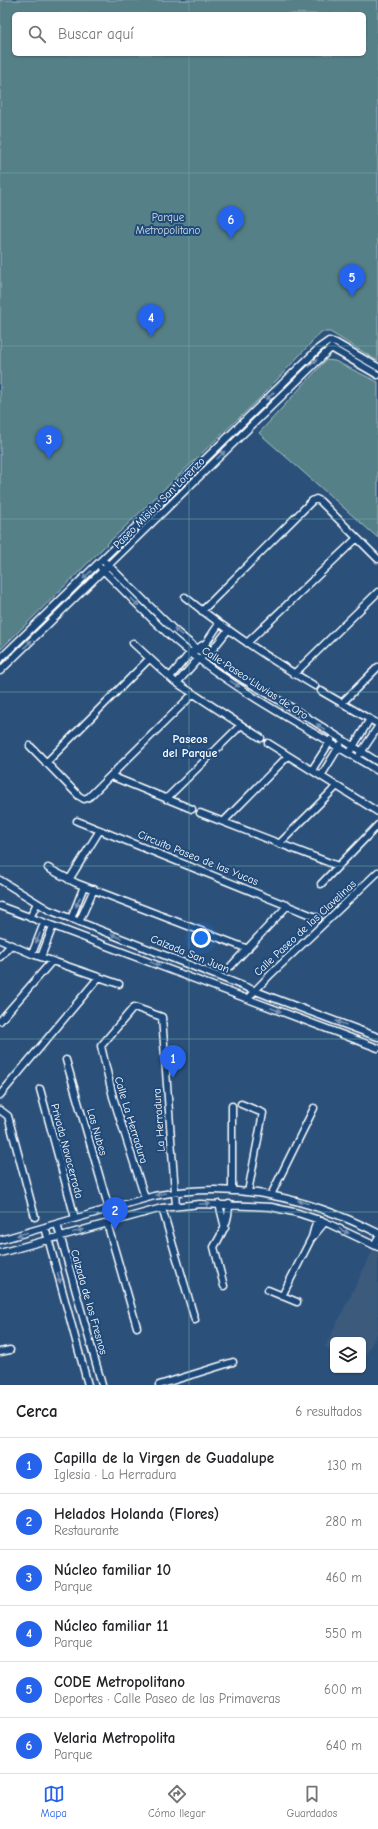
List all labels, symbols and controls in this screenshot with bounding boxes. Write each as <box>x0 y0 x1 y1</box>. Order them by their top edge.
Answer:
search box <box>12 12 366 56</box>
icon: search <box>26 23 48 45</box>
text: Buscar aquí <box>58 25 134 43</box>
pin: 6 <box>218 206 244 239</box>
park label: Parque Metropolitano <box>136 211 201 237</box>
pin: 5 <box>339 264 365 297</box>
pin: 4 <box>138 304 164 337</box>
one-way arrow <box>308 358 318 368</box>
one-way arrow <box>265 391 275 401</box>
pin: 3 <box>36 426 62 459</box>
one-way arrow <box>216 450 226 460</box>
street label: Paseo Misión San Lorenzo <box>111 454 208 551</box>
one-way arrow <box>82 570 92 580</box>
one-way arrow <box>130 597 140 606</box>
one-way arrow <box>172 628 183 637</box>
one-way arrow <box>23 639 33 649</box>
street label: Calle Paseo Lluvias de Oro <box>199 644 311 722</box>
one-way arrow <box>230 680 240 688</box>
one-way arrow <box>316 723 326 731</box>
district label: Paseos del Parque <box>163 732 218 760</box>
street label: Circuito Paseo de las Yucas <box>136 828 261 888</box>
street label: Calle Paseo de las Clavelinas <box>251 877 359 979</box>
one-way arrow <box>74 897 80 909</box>
your location <box>191 928 211 948</box>
one-way arrow <box>109 932 121 938</box>
street label: Calzada San Juan <box>149 932 231 976</box>
one-way arrow <box>35 933 41 944</box>
one-way arrow <box>149 961 161 967</box>
one-way arrow <box>271 1007 283 1013</box>
one-way arrow <box>335 1020 347 1026</box>
pin: 1 <box>160 1045 186 1078</box>
street label: Calle La Herradura <box>112 1075 150 1165</box>
street label: La Herradura <box>150 1088 168 1152</box>
street label: Privada Navacerrada <box>48 1102 86 1200</box>
street label: Las Nubes <box>84 1107 110 1157</box>
one-way arrow <box>155 1192 167 1198</box>
pin: 2 <box>102 1197 128 1230</box>
one-way arrow <box>297 1199 309 1205</box>
one-way arrow <box>199 1201 212 1207</box>
one-way arrow <box>72 1228 84 1234</box>
one-way arrow <box>339 1228 350 1234</box>
one-way arrow <box>16 1231 28 1237</box>
street label: Calzada de los Fresnos <box>68 1248 110 1356</box>
one-way arrow <box>56 1272 62 1285</box>
map controls <box>330 1337 366 1373</box>
button: layers <box>330 1337 366 1373</box>
text: Cerca <box>16 1402 58 1421</box>
text: 6 resultados <box>295 1404 362 1419</box>
text: Capilla de la Virgen de Guadalupe <box>54 1449 274 1467</box>
text: 1 <box>26 1458 32 1473</box>
text: 130 m <box>327 1458 362 1473</box>
text: Iglesia · La Herradura <box>54 1467 177 1482</box>
text: Helados Holanda (Flores) <box>54 1505 219 1523</box>
text: 2 <box>26 1514 32 1529</box>
text: 280 m <box>325 1514 362 1529</box>
text: Restaurante <box>54 1523 119 1538</box>
text: Núcleo familiar 10 <box>54 1561 171 1579</box>
text: 3 <box>26 1570 32 1585</box>
text: 460 m <box>326 1570 362 1585</box>
text: Parque <box>54 1579 92 1594</box>
text: Núcleo familiar 11 <box>54 1617 168 1635</box>
text: 4 <box>26 1626 32 1641</box>
text: 550 m <box>325 1626 362 1641</box>
text: Parque <box>54 1635 92 1650</box>
text: CODE Metropolitano <box>54 1673 185 1691</box>
text: 5 <box>26 1682 32 1697</box>
text: 600 m <box>324 1682 362 1697</box>
text: Deportes · Calle Paseo de las Primaveras <box>54 1691 280 1706</box>
text: Velaria Metropolita <box>54 1729 175 1747</box>
text: 6 <box>26 1738 32 1753</box>
text: 640 m <box>326 1738 362 1753</box>
text: Parque <box>54 1747 92 1762</box>
tab: Mapa <box>41 1783 67 1820</box>
tab: Cómo llegar <box>148 1783 205 1820</box>
tab: Guardados <box>287 1783 337 1820</box>

